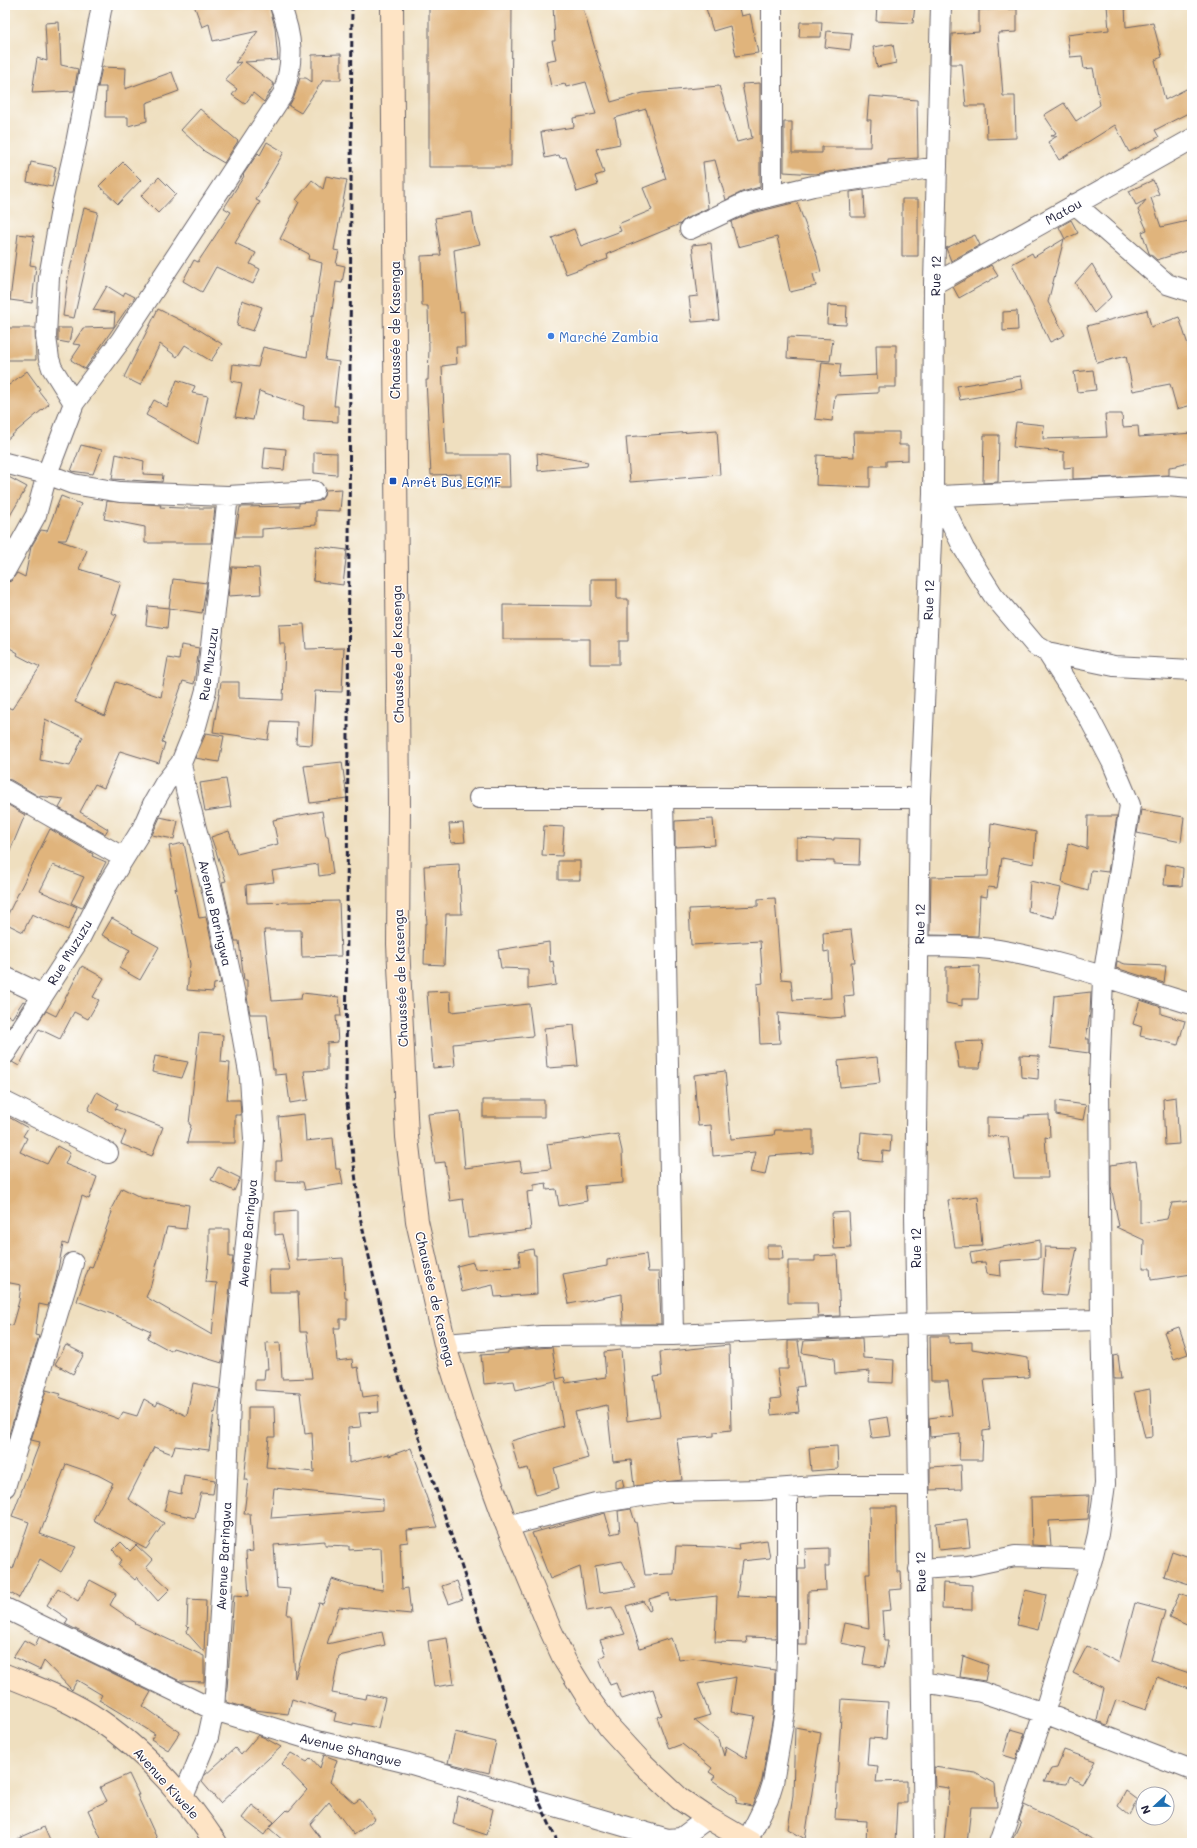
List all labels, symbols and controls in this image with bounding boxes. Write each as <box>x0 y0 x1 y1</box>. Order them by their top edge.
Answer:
street label: Matou <box>1042 194 1084 228</box>
street label: Rue 12 <box>926 256 944 296</box>
street label: Chaussée de Kasenga <box>386 261 403 399</box>
place label: Marché Zambia <box>559 328 659 345</box>
marker: Marché Zambia <box>546 331 556 341</box>
place label: Arrêt Bus EGMF <box>401 473 501 490</box>
marker: Arrêt Bus EGMF <box>388 476 398 486</box>
street label: Rue 12 <box>919 579 937 621</box>
street label: Chaussée de Kasenga <box>387 585 407 723</box>
street label: Rue Muzuzu <box>194 626 222 702</box>
street label: Avenue Baringwa <box>195 858 237 968</box>
street label: Rue 12 <box>910 904 928 944</box>
street label: Chaussée de Kasenga <box>389 909 411 1047</box>
street label: Rue Muzuzu <box>43 916 95 988</box>
street label: Avenue Baringwa <box>234 1178 260 1288</box>
street label: Rue 12 <box>907 1228 924 1268</box>
street label: Chaussée de Kasenga <box>412 1230 460 1368</box>
street label: Avenue Baringwa <box>212 1501 234 1611</box>
street label: Rue 12 <box>911 1552 929 1592</box>
street label: Avenue Shangwe <box>298 1728 404 1770</box>
street label: Avenue Kiwele <box>130 1744 204 1822</box>
north arrow <box>1135 1786 1175 1826</box>
text: N <box>1137 1803 1154 1817</box>

